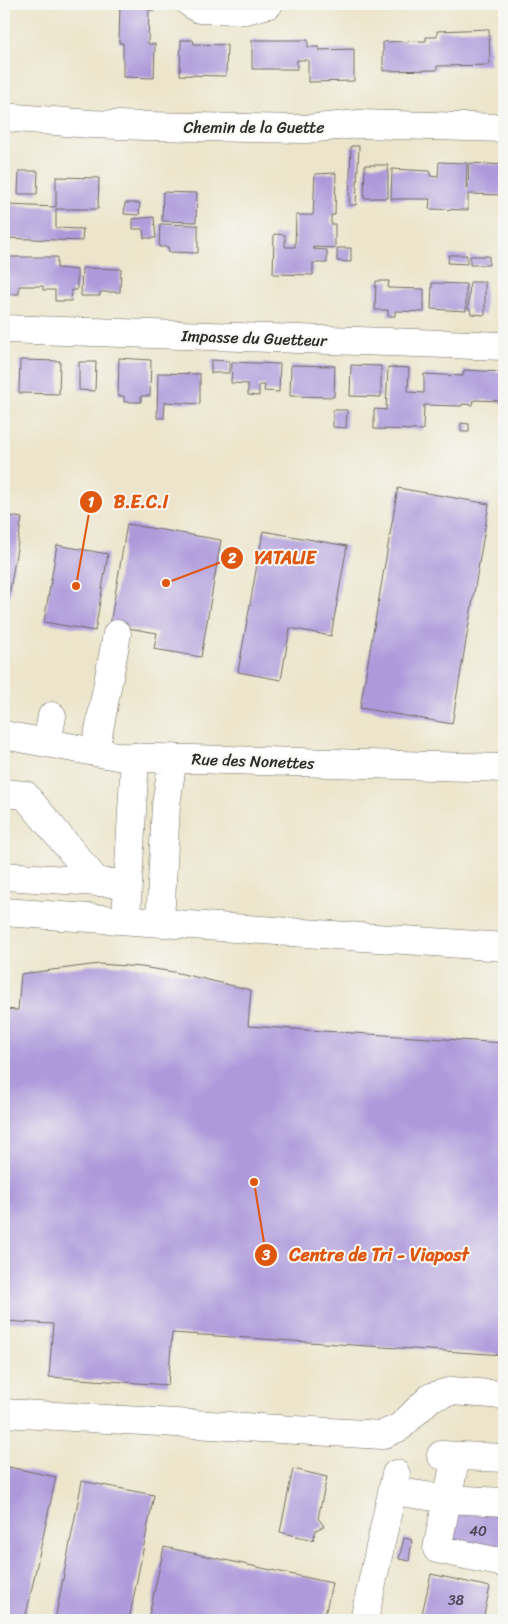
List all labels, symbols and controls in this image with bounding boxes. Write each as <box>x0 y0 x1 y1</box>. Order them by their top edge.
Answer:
street label: Chemin de la Guette <box>184 113 324 142</box>
street label: Impasse du Guetteur <box>180 321 329 355</box>
callout: B.E.C.I <box>79 486 178 519</box>
text: B.E.C.I <box>114 486 169 518</box>
text: 1 <box>88 489 95 515</box>
callout: YATALIE <box>219 542 326 575</box>
text: YATALIE <box>254 542 318 574</box>
text: 2 <box>227 545 237 571</box>
street label: Rue des Nonettes <box>191 744 315 778</box>
callout: Centre de Tri - Viapost <box>254 1238 479 1271</box>
text: Centre de Tri - Viapost <box>288 1239 471 1271</box>
text: 3 <box>261 1242 271 1268</box>
house number: 40 <box>469 1519 487 1544</box>
house number: 38 <box>448 1588 465 1613</box>

